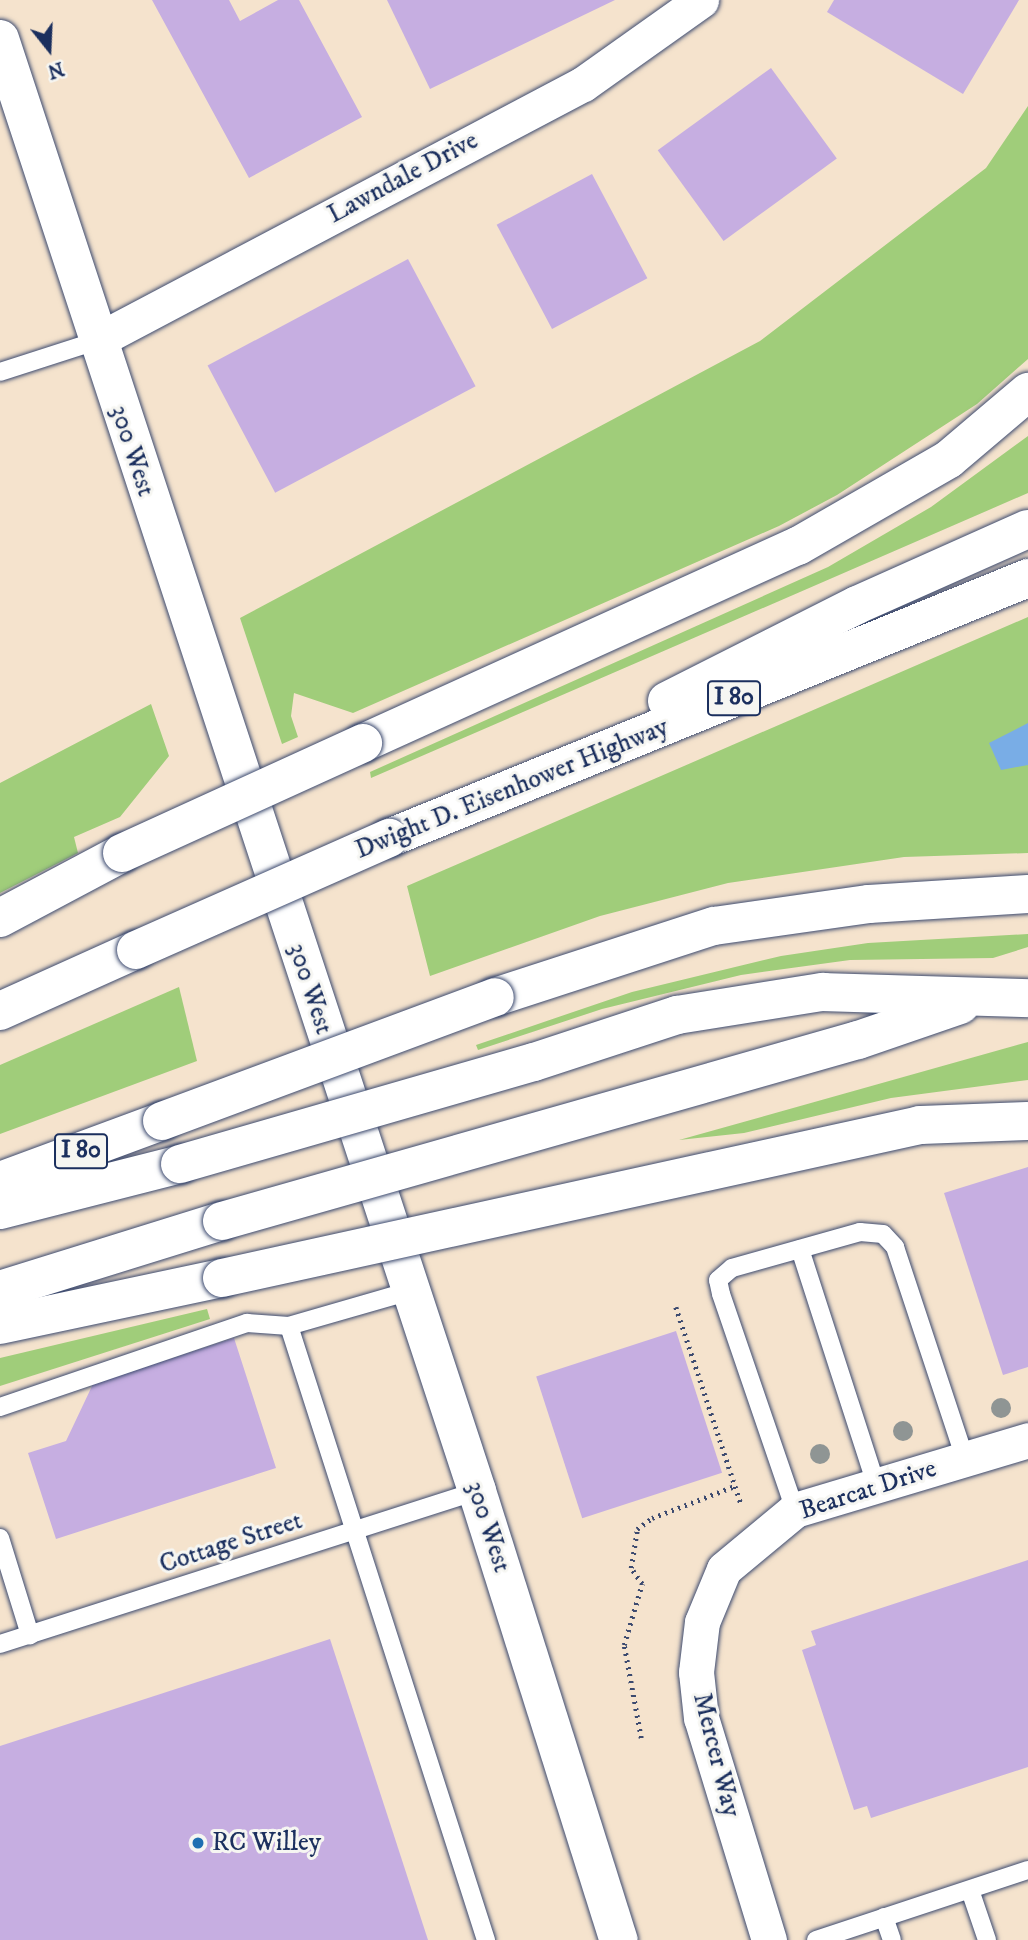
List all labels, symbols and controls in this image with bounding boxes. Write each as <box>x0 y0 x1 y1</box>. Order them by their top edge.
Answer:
north arrow <box>14 14 84 84</box>
text: N <box>45 56 67 83</box>
street label: Lawndale Drive <box>322 125 484 231</box>
street label: 300 West <box>103 402 161 500</box>
road number: I 80 <box>706 678 762 718</box>
street label: Dwight D. Eisenhower Highway <box>351 712 673 866</box>
street label: 300 West <box>281 940 339 1038</box>
road number: I 80 <box>53 1130 109 1171</box>
street label: Bearcat Drive <box>796 1453 940 1527</box>
street label: 300 West <box>459 1478 517 1576</box>
street label: Cottage Street <box>156 1505 306 1581</box>
street label: Mercer Way <box>686 1690 746 1820</box>
place label: RC Willey <box>212 1827 321 1859</box>
marker: RC Willey <box>190 1835 206 1851</box>

